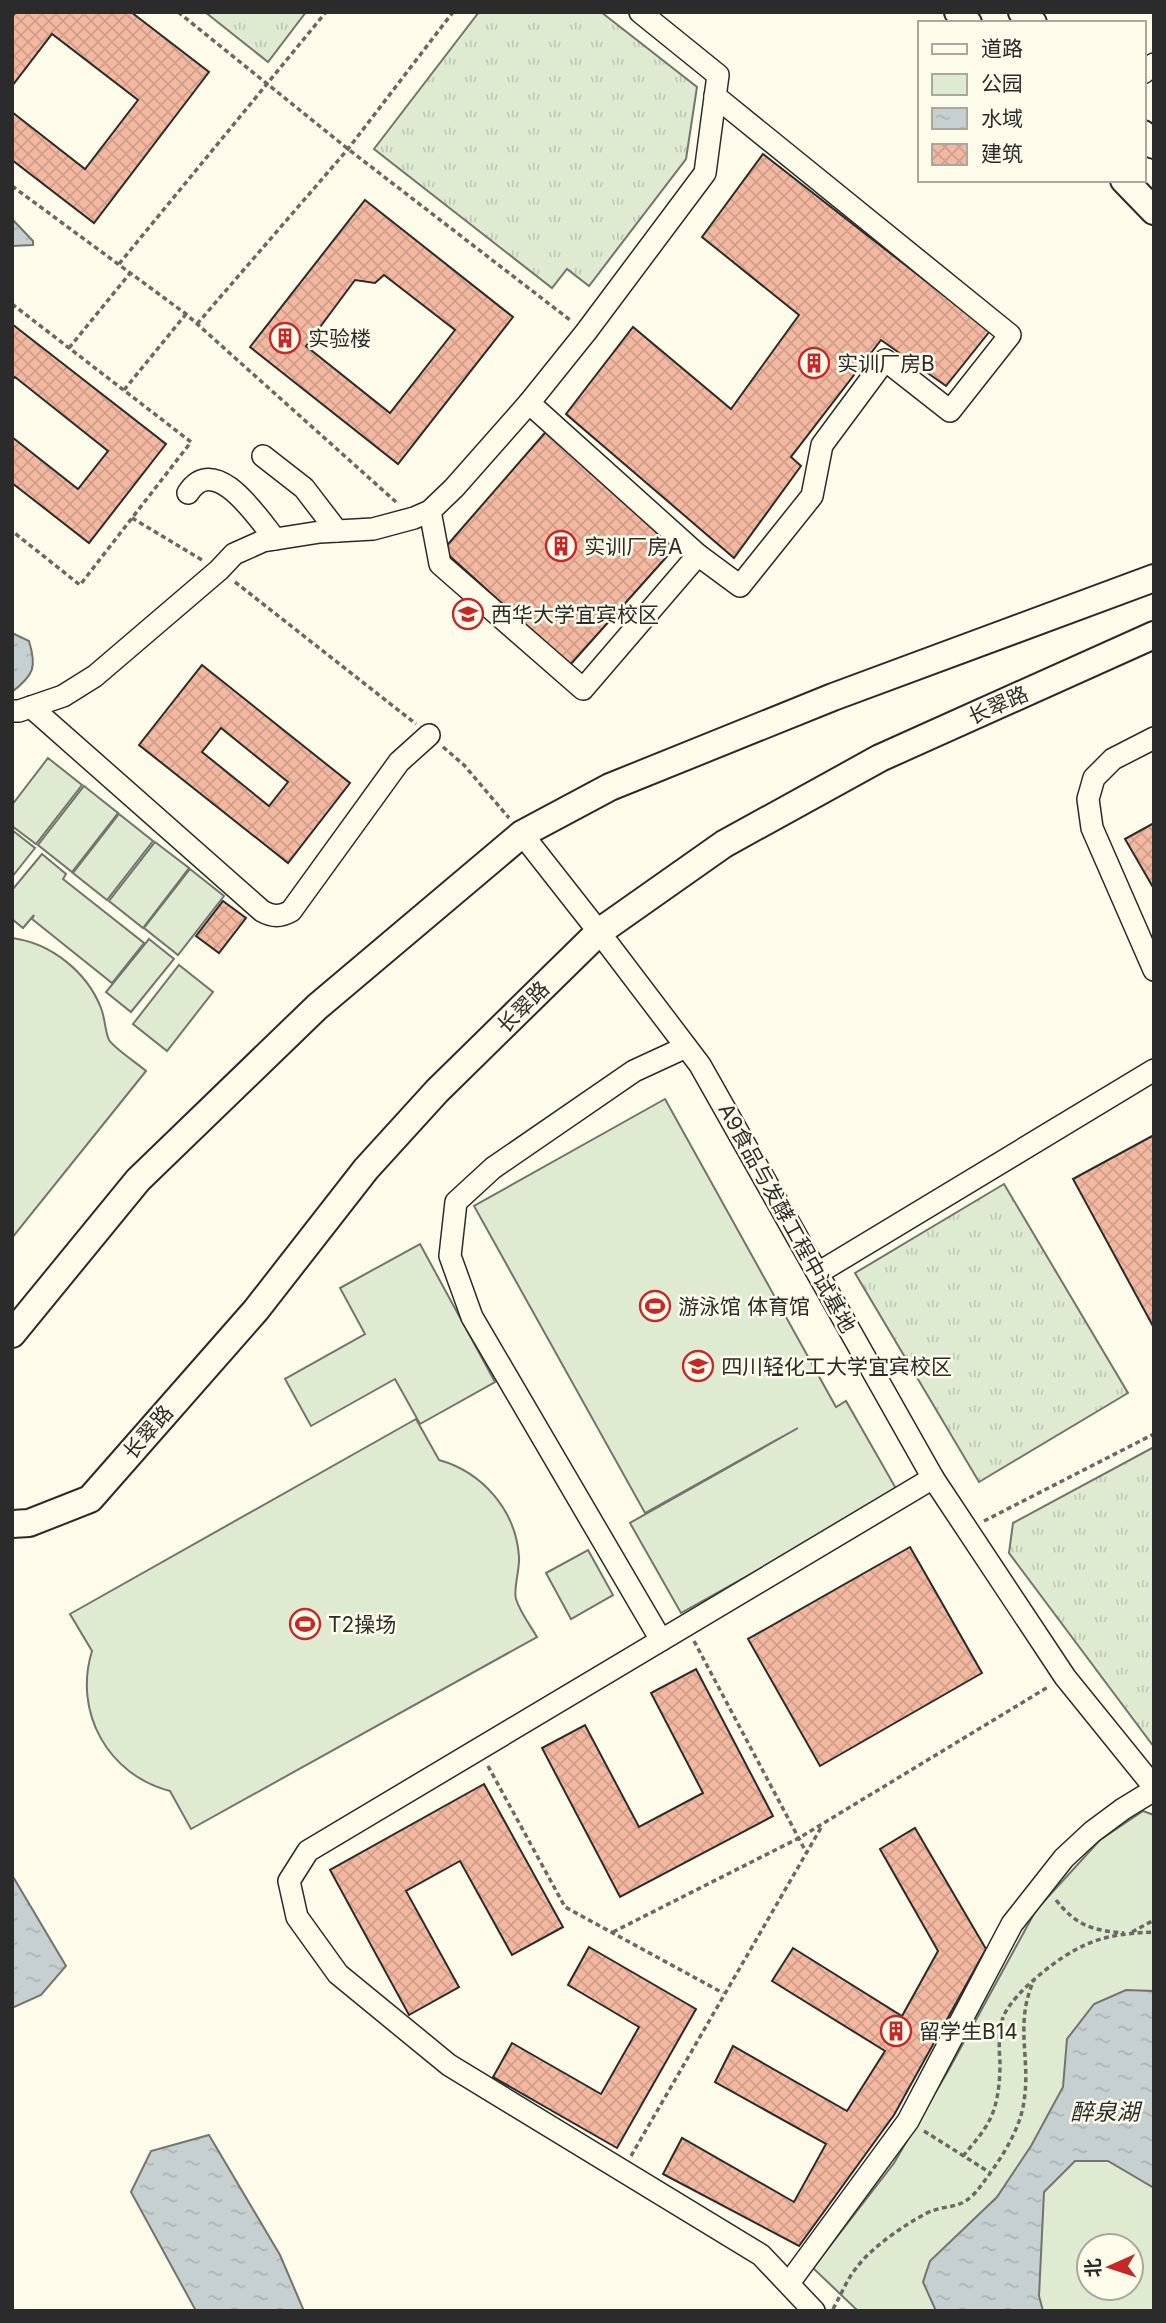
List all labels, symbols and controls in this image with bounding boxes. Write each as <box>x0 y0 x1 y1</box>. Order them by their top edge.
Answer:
legend <box>918 21 1145 182</box>
text: 道路 <box>981 36 1023 61</box>
text: 公园 <box>981 71 1023 96</box>
text: 水域 <box>981 106 1023 131</box>
text: 建筑 <box>981 141 1023 166</box>
building icon: 实验楼 <box>268 321 302 355</box>
place label: 实验楼 <box>308 326 371 351</box>
building icon: 实训厂房B <box>797 346 831 380</box>
place label: 实训厂房B <box>837 351 935 376</box>
building icon: 实训厂房A <box>544 529 578 563</box>
place label: 实训厂房A <box>584 534 683 559</box>
school or university icon: 西华大学宜宾校区 <box>451 597 485 631</box>
place label: 西华大学宜宾校区 <box>491 602 659 627</box>
street label: 长翠路 <box>964 681 1032 729</box>
street label: 长翠路 <box>492 976 554 1038</box>
street label: A9食品与发酵工程中试基地 <box>713 1099 861 1337</box>
sports icon: 游泳馆 体育馆 <box>638 1289 672 1323</box>
place label: 游泳馆 体育馆 <box>678 1294 810 1319</box>
school or university icon: 四川轻化工大学宜宾校区 <box>681 1349 715 1383</box>
place label: 四川轻化工大学宜宾校区 <box>721 1354 952 1379</box>
street label: 长翠路 <box>118 1400 178 1464</box>
sports icon: T2操场 <box>288 1607 322 1641</box>
place label: T2操场 <box>328 1612 396 1637</box>
building icon: 留学生B14 <box>879 2014 913 2048</box>
place label: 留学生B14 <box>919 2019 1018 2044</box>
water label: 醉泉湖 <box>1071 2098 1143 2126</box>
north arrow <box>1075 2232 1145 2302</box>
text: 北 <box>1082 2258 1106 2278</box>

